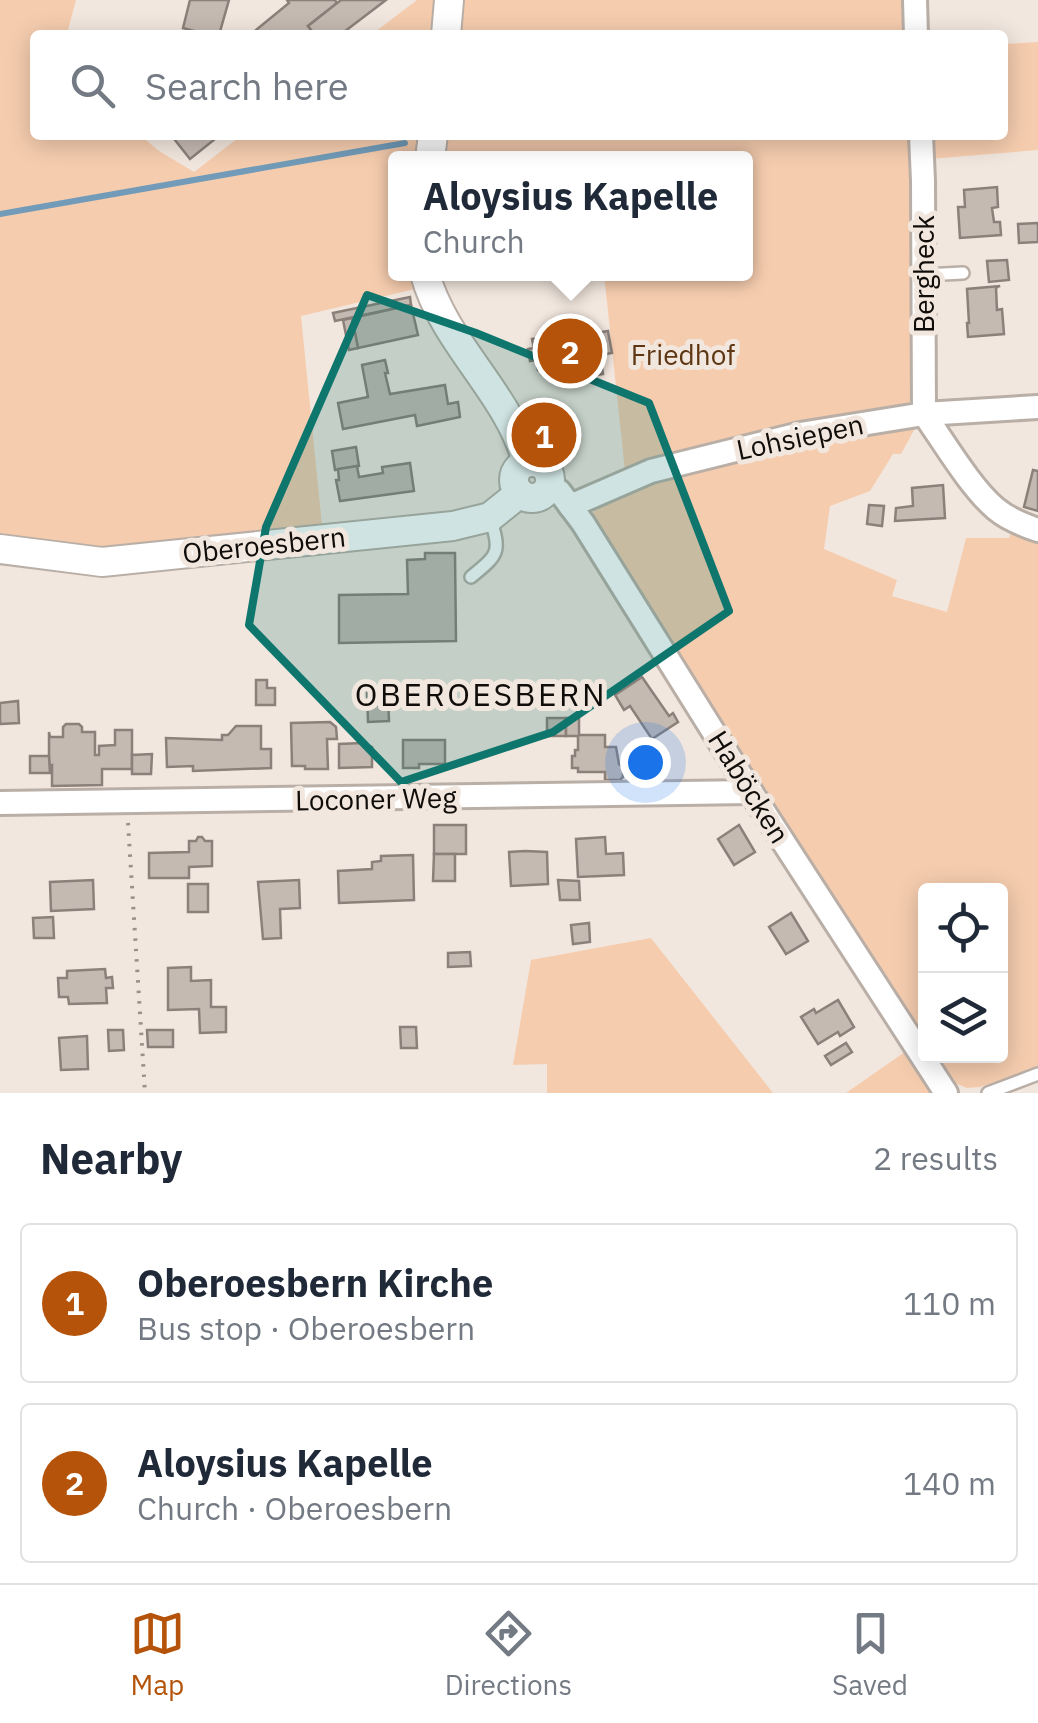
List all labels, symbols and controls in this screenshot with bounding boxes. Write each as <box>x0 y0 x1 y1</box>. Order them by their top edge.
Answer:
search box <box>30 30 1008 140</box>
icon: search <box>65 58 120 113</box>
text: Search here <box>145 61 349 110</box>
popup <box>388 151 753 281</box>
text: Aloysius Kapelle <box>423 171 718 220</box>
street label: Bergheck <box>905 215 942 333</box>
text: Church <box>423 220 525 262</box>
pin: 2 <box>538 314 602 388</box>
park label: Friedhof <box>631 336 735 373</box>
pin: 1 <box>512 398 576 472</box>
street label: Lohsiepen <box>733 405 867 468</box>
street label: Oberoesbern <box>180 518 347 571</box>
district label: OBEROESBERN <box>355 673 607 715</box>
street label: Haböcken <box>700 723 799 850</box>
your location <box>620 737 671 788</box>
street label: Loconer Weg <box>295 779 457 818</box>
map controls <box>918 883 1008 1063</box>
button: locate <box>918 883 1008 973</box>
button: layers <box>918 973 1008 1063</box>
text: Nearby <box>40 1131 182 1186</box>
text: 2 results <box>873 1137 998 1179</box>
text: Oberoesbern Kirche <box>137 1258 493 1307</box>
text: 1 <box>65 1282 84 1324</box>
text: 110 m <box>903 1282 996 1324</box>
text: Bus stop · Oberoesbern <box>137 1307 475 1349</box>
text: Aloysius Kapelle <box>137 1438 433 1487</box>
text: 2 <box>65 1462 84 1504</box>
text: 140 m <box>903 1462 996 1504</box>
text: Church · Oberoesbern <box>137 1487 452 1529</box>
tab: Map <box>130 1606 185 1703</box>
tab: Directions <box>445 1606 572 1703</box>
tab: Saved <box>832 1606 908 1703</box>

